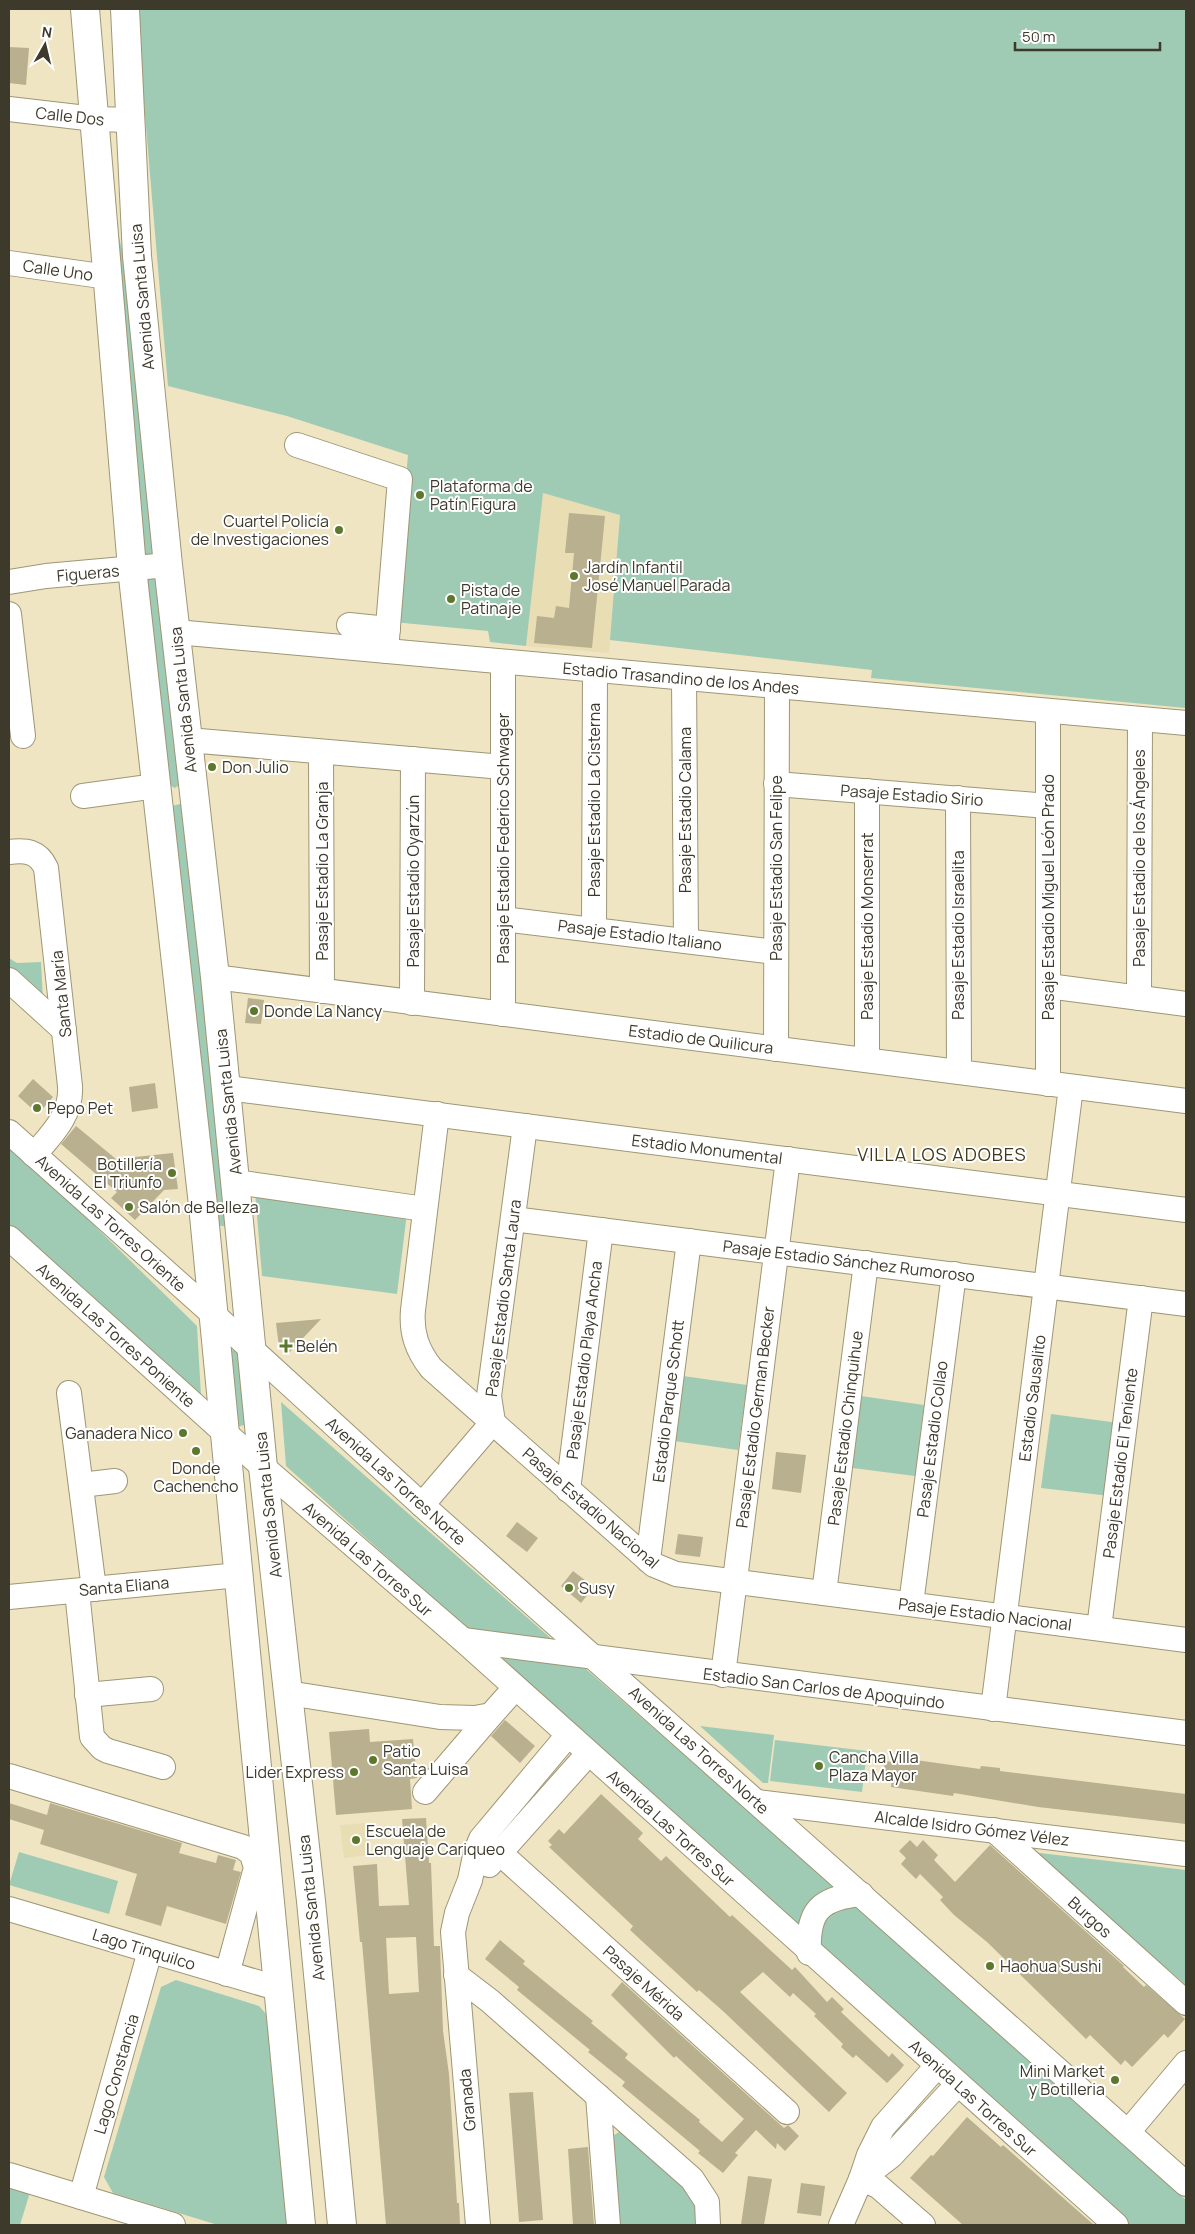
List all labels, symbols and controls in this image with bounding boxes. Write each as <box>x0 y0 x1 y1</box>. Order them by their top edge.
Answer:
north arrow <box>20 20 70 70</box>
scale bar <box>1015 20 1160 52</box>
text: N <box>41 22 53 42</box>
text: 50 m <box>1022 26 1056 47</box>
street label: Calle Dos <box>35 101 105 131</box>
street label: Avenida Santa Luisa <box>125 223 159 371</box>
street label: Calle Uno <box>22 254 94 286</box>
place label: Plataforma de Patín Figura <box>430 475 533 515</box>
marker: Plataforma de Patín Figura <box>414 489 426 501</box>
place label: Cuartel Policía de Investigaciones <box>191 510 329 550</box>
marker: Cuartel Policía de Investigaciones <box>333 524 345 536</box>
place label: Jardín Infantil José Manuel Parada <box>584 556 730 596</box>
street label: Figueras <box>56 559 120 587</box>
marker: Jardín Infantil José Manuel Parada <box>568 570 580 582</box>
place label: Pista de Patinaje <box>461 579 521 619</box>
marker: Pista de Patinaje <box>445 593 457 605</box>
street label: Avenida Santa Luisa <box>164 626 202 774</box>
street label: Estadio Trasandino de los Andes <box>562 657 800 699</box>
street label: Pasaje Estadio La Cisterna <box>583 703 605 897</box>
street label: Pasaje Estadio Federico Schwager <box>492 712 514 964</box>
street label: Pasaje Estadio Calama <box>674 727 696 893</box>
street label: Pasaje Estadio de los Ángeles <box>1128 749 1150 967</box>
place label: Don Julio <box>222 756 289 778</box>
marker: Don Julio <box>206 761 218 773</box>
street label: Pasaje Estadio Miguel León Prado <box>1037 774 1059 1020</box>
street label: Pasaje Estadio San Felipe <box>765 775 787 961</box>
street label: Pasaje Estadio Sirio <box>840 779 984 811</box>
street label: Pasaje Estadio La Granja <box>311 782 333 961</box>
street label: Pasaje Estadio Oyarzún <box>402 795 424 967</box>
street label: Pasaje Estadio Monserrat <box>856 832 878 1020</box>
street label: Pasaje Estadio Israelita <box>947 850 969 1020</box>
street label: Pasaje Estadio Italiano <box>557 914 723 956</box>
street label: Santa María <box>45 949 77 1039</box>
place label: Donde La Nancy <box>264 1000 383 1022</box>
marker: Donde La Nancy <box>248 1005 260 1017</box>
street label: Estadio de Quilicura <box>627 1019 775 1059</box>
street label: Avenida Santa Luisa <box>209 1028 247 1176</box>
place label: Pepo Pet <box>47 1097 113 1119</box>
marker: Pepo Pet <box>31 1102 43 1114</box>
street label: Estadio Monumental <box>630 1129 784 1169</box>
district label: VILLA LOS ADOBES <box>857 1142 1027 1166</box>
street label: Avenida Las Torres Oriente <box>31 1150 191 1296</box>
place label: Botillería El Triunfo <box>94 1153 162 1193</box>
marker: Botillería El Triunfo <box>166 1167 178 1179</box>
place label: Salón de Belleza <box>139 1196 259 1218</box>
street label: Pasaje Estadio Santa Laura <box>480 1198 526 1398</box>
marker: Salón de Belleza <box>123 1201 135 1213</box>
street label: Pasaje Estadio Sánchez Rumoroso <box>722 1235 976 1287</box>
street label: Avenida Las Torres Poniente <box>32 1258 200 1412</box>
street label: Pasaje Estadio Playa Ancha <box>561 1260 607 1460</box>
street label: Pasaje Estadio German Becker <box>730 1305 780 1529</box>
street label: Estadio Parque Schott <box>647 1318 689 1484</box>
street label: Pasaje Estadio Chinquihue <box>822 1329 868 1527</box>
street label: Estadio Sausalito <box>1013 1334 1051 1462</box>
place label: Belén <box>296 1335 338 1357</box>
marker: Belén <box>280 1340 292 1352</box>
street label: Pasaje Estadio Collao <box>911 1360 953 1518</box>
street label: Pasaje Estadio El Teniente <box>1097 1367 1143 1559</box>
street label: Avenida Las Torres Norte <box>321 1412 471 1550</box>
place label: Ganadera Nico <box>65 1422 173 1444</box>
marker: Ganadera Nico <box>177 1427 189 1439</box>
street label: Avenida Santa Luisa <box>249 1431 287 1579</box>
street label: Pasaje Estadio Nacional <box>518 1442 664 1574</box>
marker: Donde Cachencho <box>190 1445 202 1457</box>
place label: Donde Cachencho <box>153 1457 239 1497</box>
street label: Avenida Las Torres Sur <box>298 1497 438 1622</box>
street label: Santa Eliana <box>78 1571 170 1601</box>
place label: Susy <box>579 1577 615 1599</box>
marker: Susy <box>563 1582 575 1594</box>
street label: Pasaje Estadio Nacional <box>897 1592 1073 1636</box>
street label: Estadio San Carlos de Apoquindo <box>702 1662 946 1714</box>
street label: Avenida Las Torres Norte <box>624 1681 774 1819</box>
place label: Patio Santa Luisa <box>383 1740 468 1780</box>
place label: Cancha Villa Plaza Mayor <box>829 1746 919 1786</box>
marker: Patio Santa Luisa <box>367 1754 379 1766</box>
marker: Cancha Villa Plaza Mayor <box>813 1760 825 1772</box>
place label: Lider Express <box>246 1761 344 1783</box>
street label: Avenida Las Torres Sur <box>602 1765 740 1892</box>
marker: Lider Express <box>348 1766 360 1778</box>
street label: Alcalde Isidro Gómez Vélez <box>873 1805 1071 1851</box>
place label: Escuela de Lenguaje Cariqueo <box>366 1820 505 1860</box>
street label: Avenida Santa Luisa <box>292 1834 330 1982</box>
marker: Escuela de Lenguaje Cariqueo <box>350 1834 362 1846</box>
street label: Burgos <box>1063 1891 1117 1943</box>
street label: Lago Tinquilco <box>90 1923 198 1975</box>
street label: Pasaje Mérida <box>598 1940 690 2026</box>
place label: Haohua Sushi <box>1000 1955 1101 1977</box>
marker: Haohua Sushi <box>984 1960 996 1972</box>
street label: Lago Constancia <box>88 2011 144 2137</box>
street label: Avenida Las Torres Sur <box>904 2035 1042 2162</box>
place label: Mini Market y Botilleria <box>1020 2060 1105 2100</box>
street label: Granada <box>453 2068 481 2132</box>
marker: Mini Market y Botilleria <box>1109 2074 1121 2086</box>

